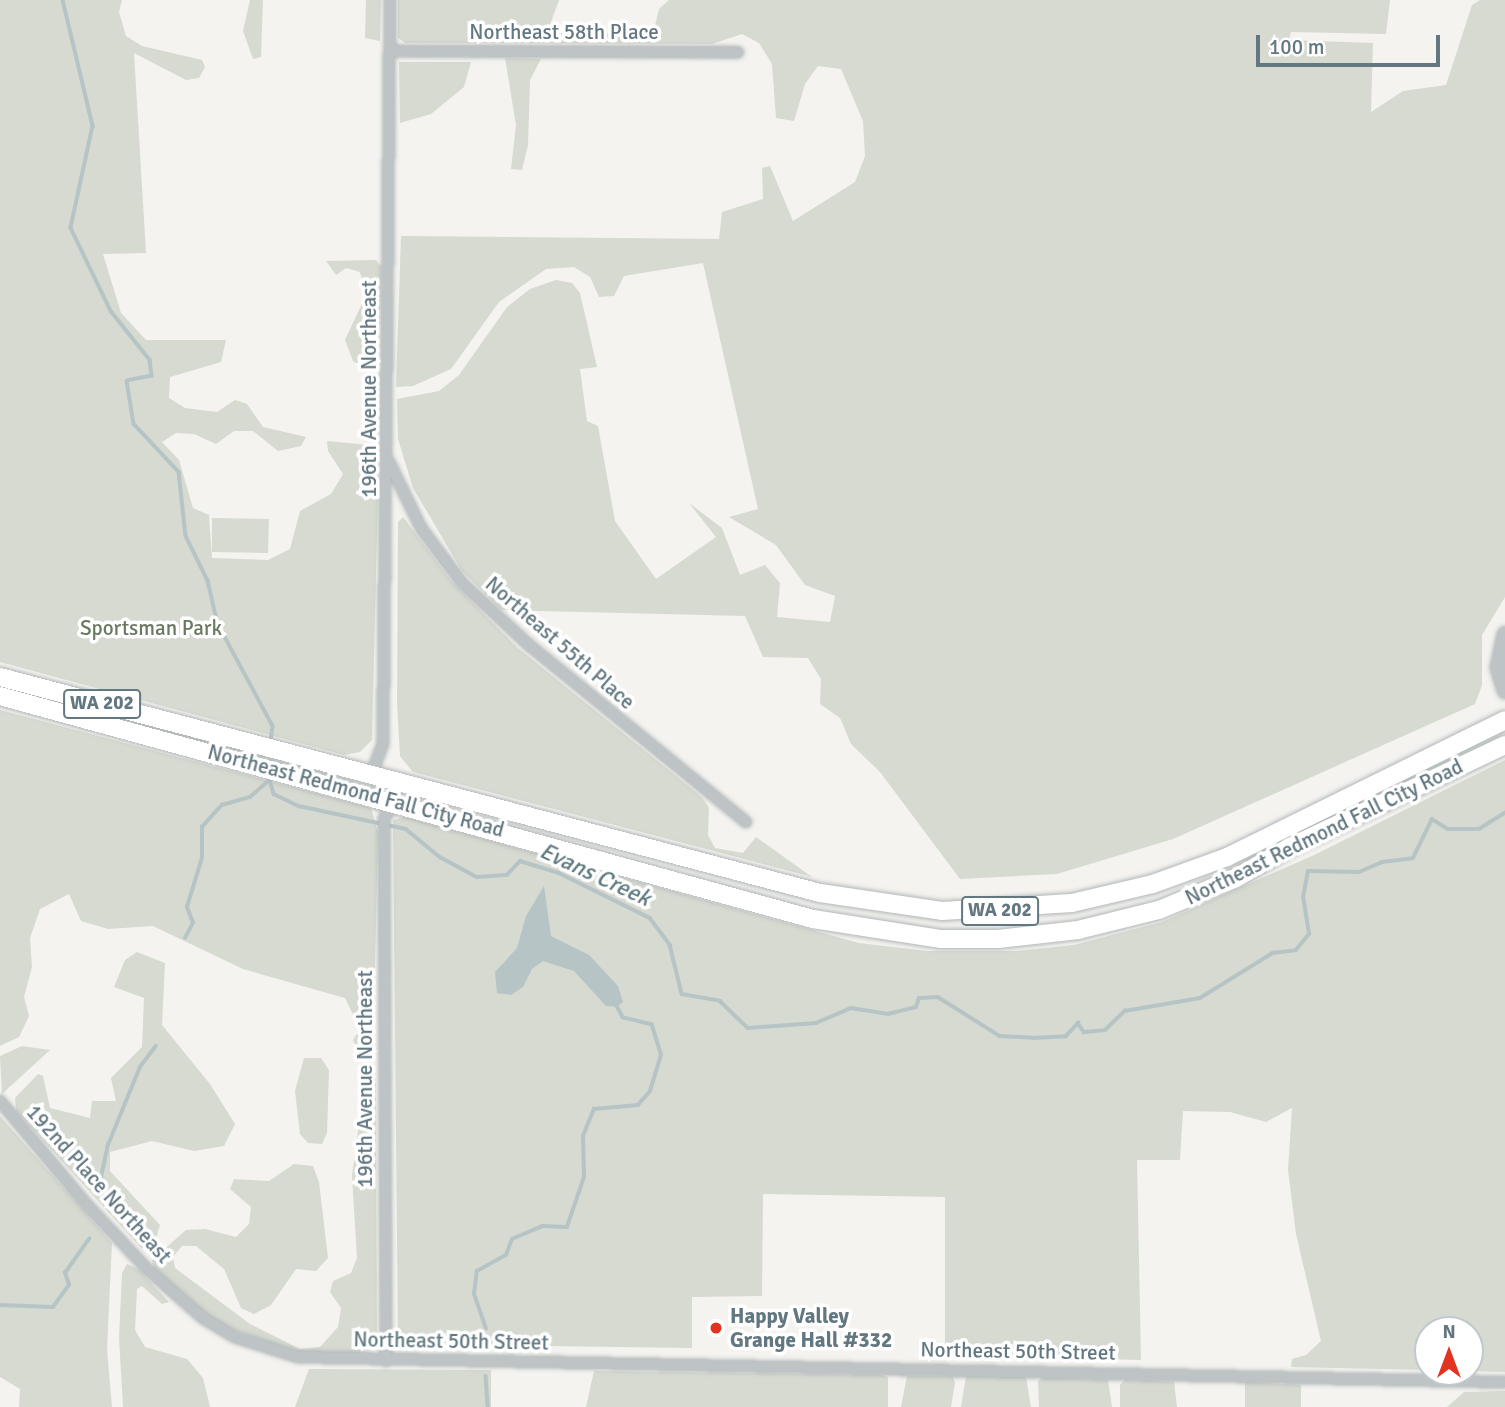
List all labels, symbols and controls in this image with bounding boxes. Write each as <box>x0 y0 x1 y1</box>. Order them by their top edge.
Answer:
street label: Northeast 58th Place <box>469 19 659 45</box>
scale bar <box>1260 21 1444 65</box>
text: 100 m <box>1269 34 1324 60</box>
street label: 196th Avenue Northeast <box>356 280 382 498</box>
street label: Northeast 55th Place <box>480 571 640 715</box>
park label: Sportsman Park <box>80 615 222 641</box>
road number: WA 202 <box>62 688 142 720</box>
street label: Northeast Redmond Fall City Road <box>205 739 507 843</box>
street label: Northeast Redmond Fall City Road <box>1181 754 1467 910</box>
water label: Evans Creek <box>535 837 655 913</box>
road number: WA 202 <box>960 896 1040 926</box>
street label: 196th Avenue Northeast <box>352 970 378 1188</box>
street label: 192nd Place Northeast <box>21 1100 177 1268</box>
place label: Happy Valley Grange Hall #332 <box>730 1303 892 1353</box>
north arrow <box>1414 1316 1484 1386</box>
marker: Happy Valley Grange Hall #332 <box>708 1320 724 1336</box>
text: N <box>1442 1320 1456 1344</box>
street label: Northeast 50th Street <box>353 1327 549 1355</box>
street label: Northeast 50th Street <box>920 1337 1116 1365</box>

